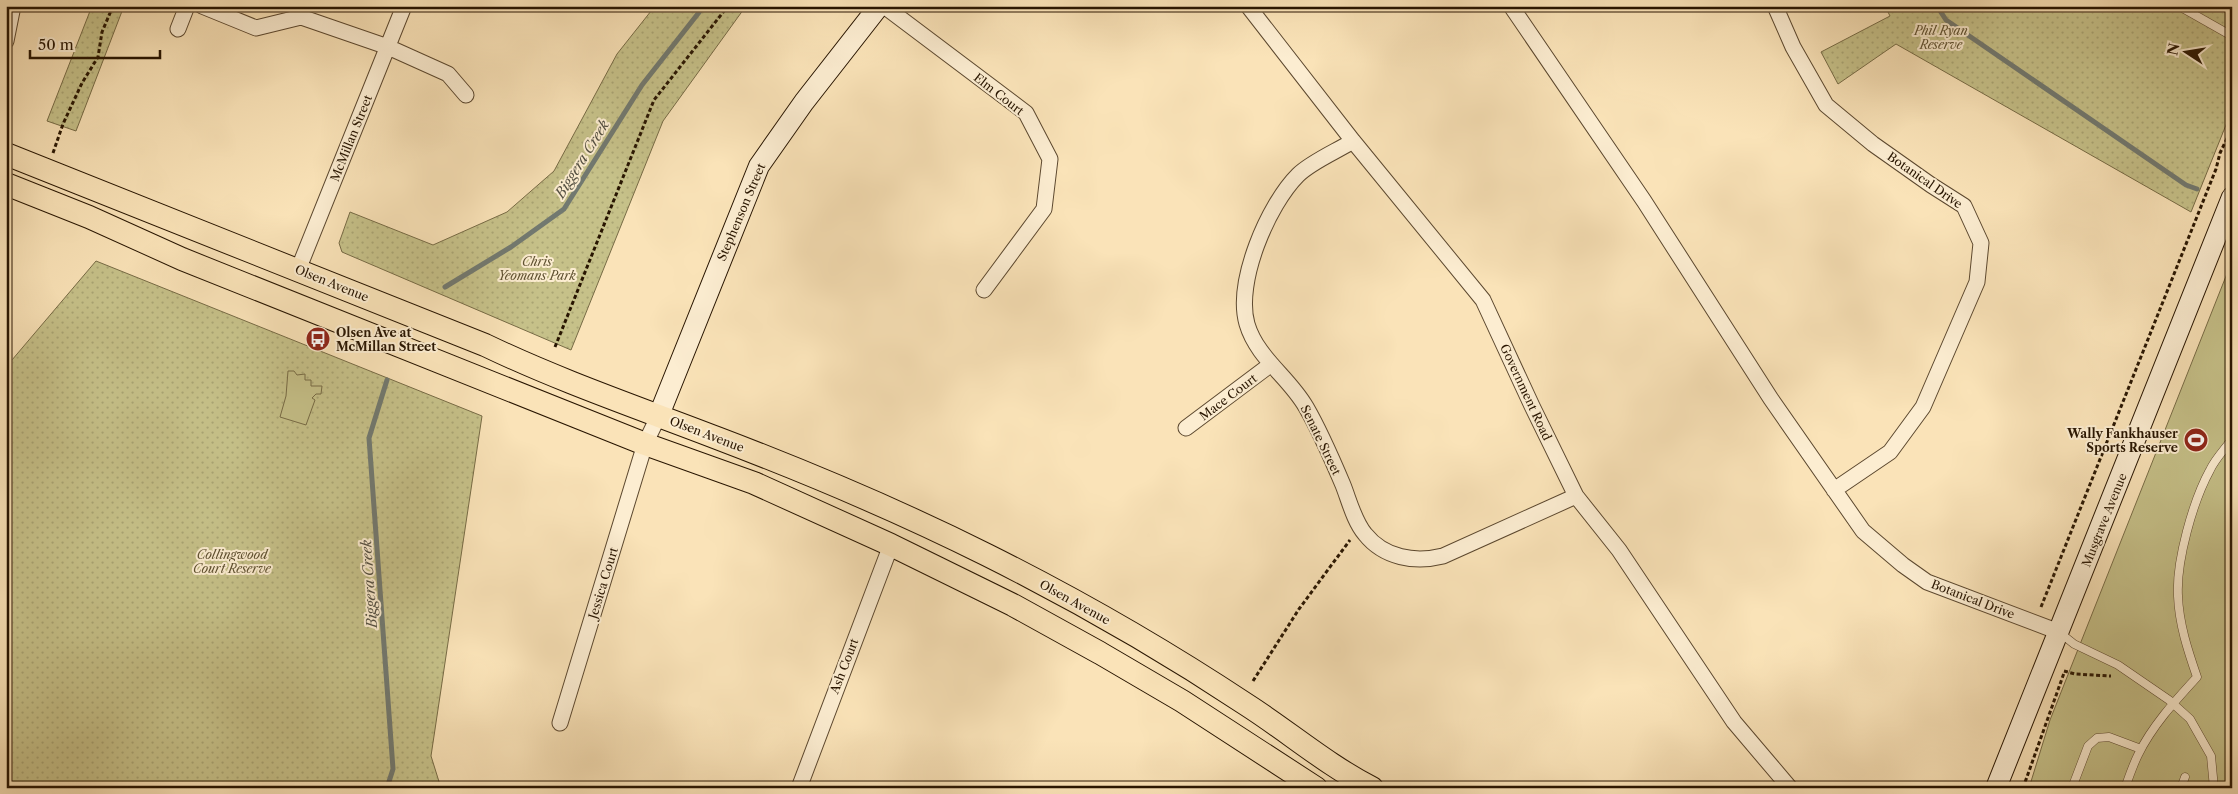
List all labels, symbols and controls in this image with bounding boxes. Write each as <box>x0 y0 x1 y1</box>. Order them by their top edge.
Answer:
park label: Phil Ryan Reserve <box>1913 23 1968 52</box>
scale bar <box>30 28 160 60</box>
north arrow <box>2160 28 2210 78</box>
text: 50 m <box>38 35 74 54</box>
text: N <box>2163 41 2183 57</box>
street label: Elm Court <box>971 70 1028 119</box>
street label: McMillan Street <box>327 92 375 184</box>
water label: Biggera Creek <box>550 116 613 202</box>
street label: Botanical Drive <box>1885 149 1966 212</box>
street label: Stephenson Street <box>714 160 769 263</box>
park label: Chris Yeomans Park <box>498 254 576 283</box>
street label: Olsen Avenue <box>293 261 371 305</box>
place label: Olsen Ave at McMillan Street <box>336 325 436 354</box>
bus stop icon: Olsen Ave at McMillan Street <box>305 326 331 352</box>
street label: Government Road <box>1497 341 1555 443</box>
street label: Mace Court <box>1196 370 1260 423</box>
street label: Senate Street <box>1298 403 1345 478</box>
street label: Olsen Avenue <box>668 413 746 455</box>
place label: Wally Fankhauser Sports Reserve <box>2066 426 2178 455</box>
sports icon: Wally Fankhauser Sports Reserve <box>2183 427 2209 453</box>
street label: Musgrave Avenue <box>2078 471 2130 569</box>
water label: Biggera Creek <box>357 539 381 630</box>
street label: Jessica Court <box>584 545 621 622</box>
park label: Collingwood Court Reserve <box>193 547 272 576</box>
street label: Olsen Avenue <box>1037 576 1113 628</box>
street label: Botanical Drive <box>1929 576 2017 622</box>
street label: Ash Court <box>826 635 862 697</box>

